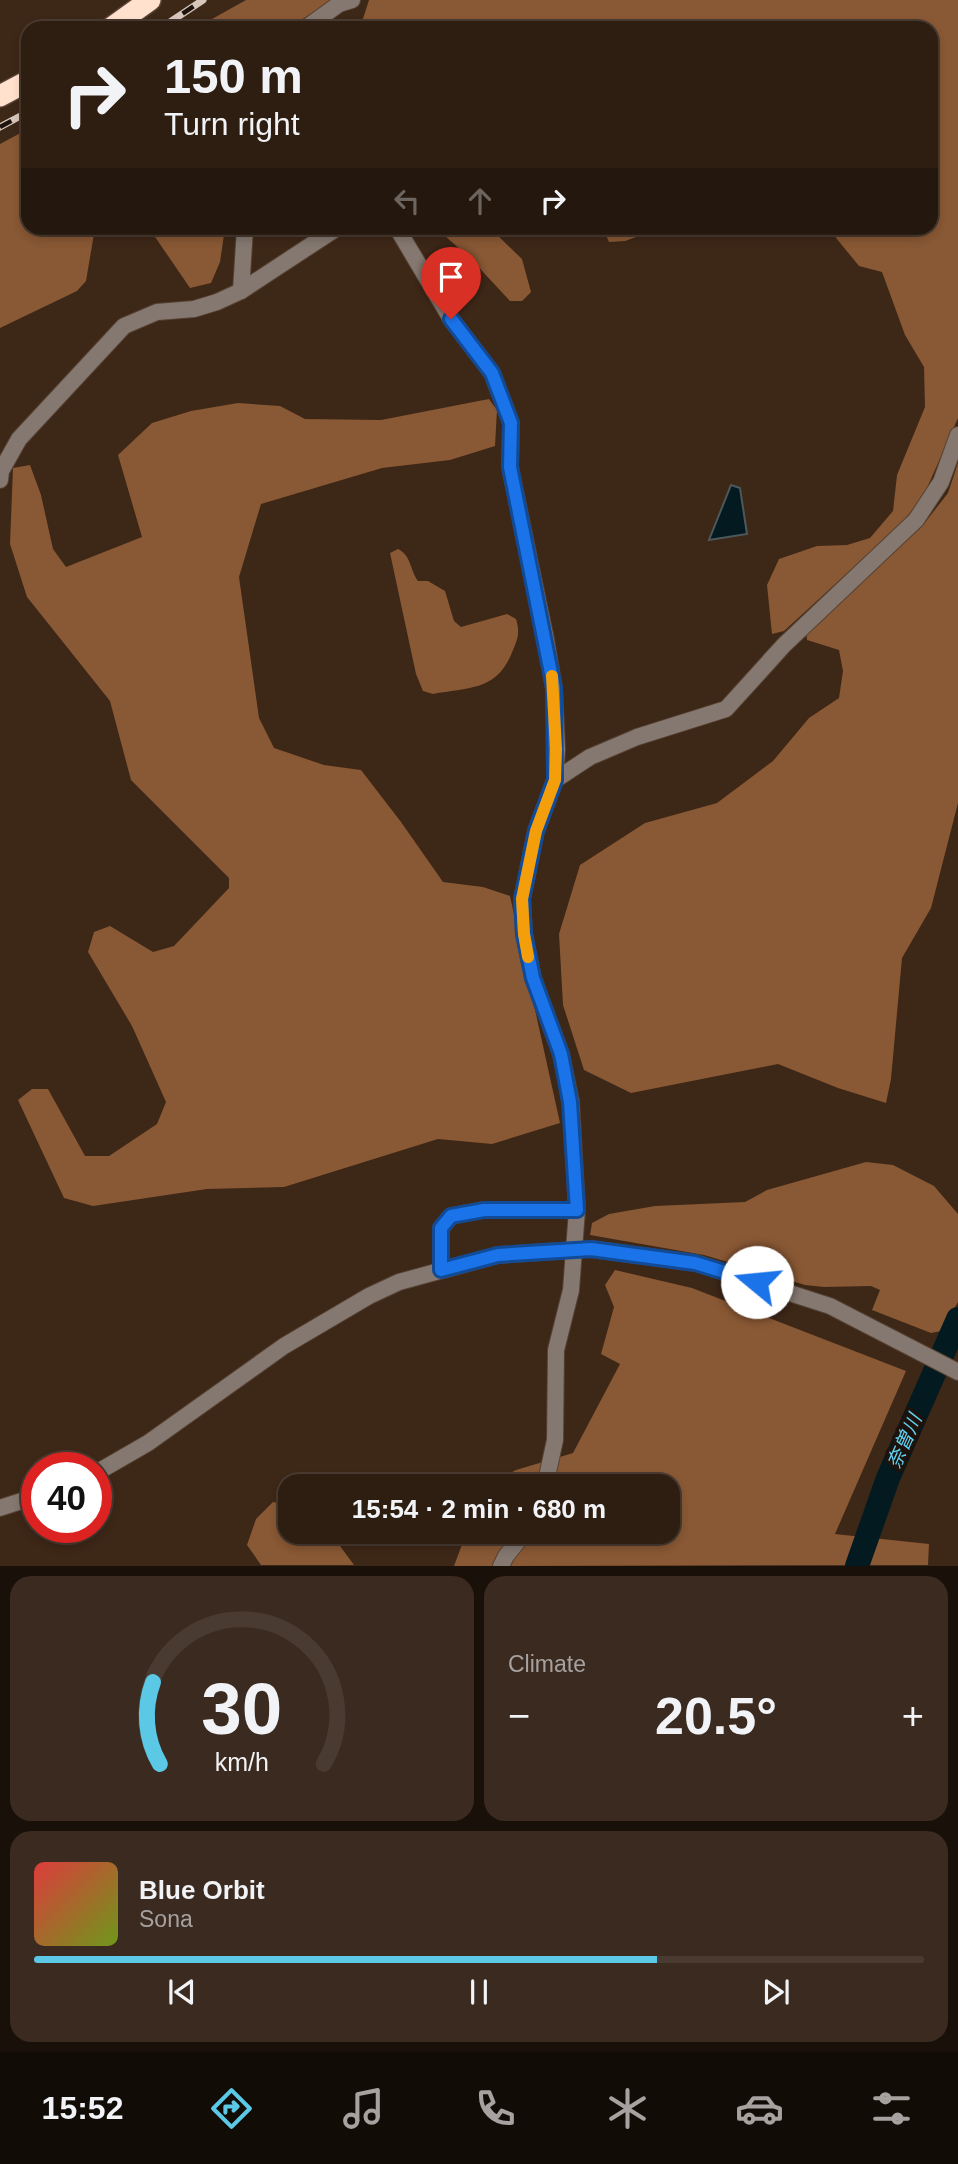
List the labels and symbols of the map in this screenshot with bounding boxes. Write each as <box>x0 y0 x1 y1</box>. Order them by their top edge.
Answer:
pin <box>421 247 481 319</box>
position arrow <box>720 1245 794 1319</box>
water label: 奈曽川 <box>883 1409 926 1472</box>
speed limit sign: 40 <box>21 1452 112 1543</box>

